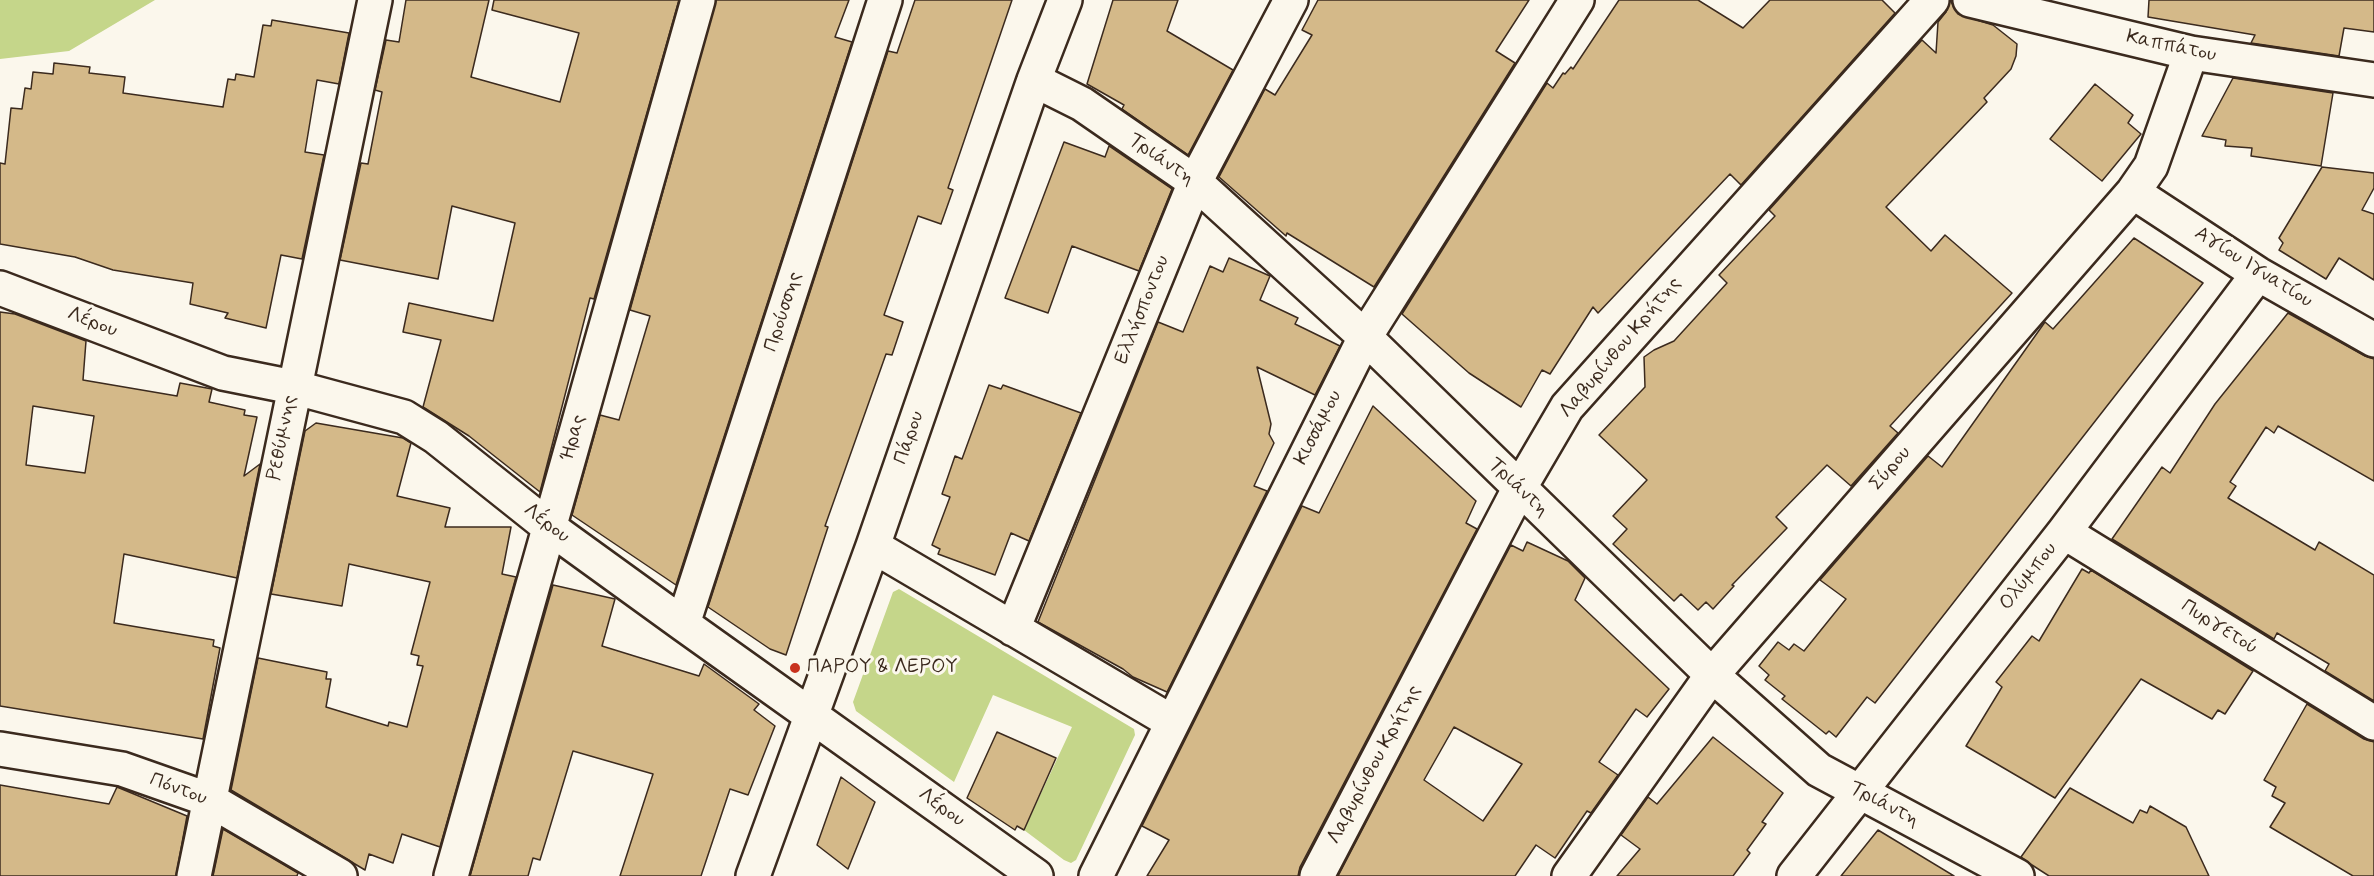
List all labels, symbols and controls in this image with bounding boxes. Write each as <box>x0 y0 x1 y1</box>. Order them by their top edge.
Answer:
street label: Καππάτου <box>2124 26 2218 68</box>
street label: Τριάντη <box>1123 129 1199 191</box>
street label: Αγίου Ιγνατίου <box>2190 222 2316 314</box>
street label: Ελλήσποντου <box>1110 252 1176 368</box>
street label: Προύσσης <box>760 269 808 355</box>
street label: Λαβυρίνθου Κρήτης <box>1555 273 1687 423</box>
street label: Λέρου <box>64 303 120 343</box>
street label: Κισσάμου <box>1290 387 1348 469</box>
street label: Ρεθύμνης <box>263 393 303 483</box>
street label: Πάρου <box>890 408 930 468</box>
street label: Ήρας <box>556 412 592 464</box>
street label: Σύρου <box>1865 442 1917 496</box>
street label: Τριάντη <box>1483 453 1553 523</box>
street label: Λέρου <box>518 499 574 549</box>
street label: Ολύμπου <box>1995 538 2063 616</box>
street label: Πυργετού <box>2176 595 2262 661</box>
place label: ΠΑΡΟΥ & ΛΕΡΟΥ <box>807 656 958 680</box>
marker: ΠΑΡΟΥ & ΛΕΡΟΥ <box>788 661 802 675</box>
street label: Λαβυρίνθου Κρήτης <box>1323 681 1427 849</box>
street label: Πόντου <box>146 769 210 811</box>
street label: Τριάντη <box>1845 777 1923 833</box>
street label: Λέρου <box>913 783 969 833</box>

